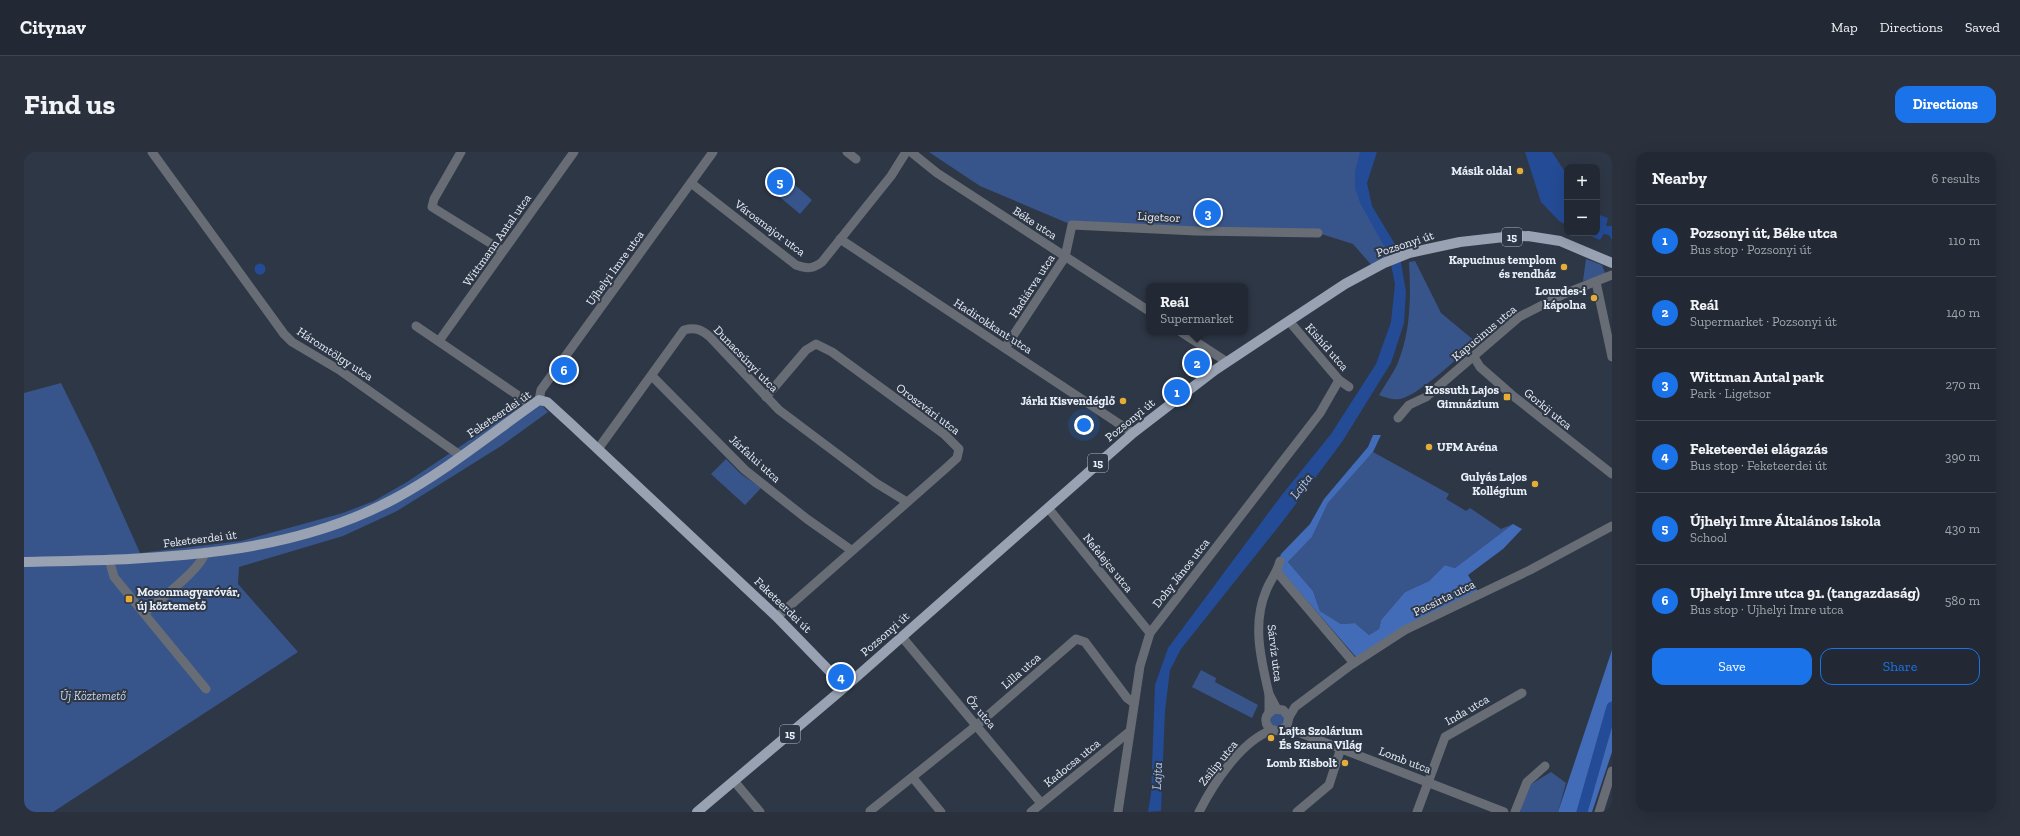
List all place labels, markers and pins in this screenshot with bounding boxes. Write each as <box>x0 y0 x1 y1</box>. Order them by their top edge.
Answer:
place label: Másik oldal <box>1451 164 1513 178</box>
marker: Másik oldal <box>1515 166 1525 176</box>
pin: 5 <box>767 167 793 197</box>
pin: 3 <box>1195 198 1221 228</box>
place label: Kapucinus templom és rendház <box>1449 253 1556 281</box>
marker: Kapucinus templom és rendház <box>1559 262 1569 272</box>
place label: Lourdes-i kápolna <box>1535 284 1586 312</box>
marker: Lourdes-i kápolna <box>1589 293 1599 303</box>
pin: 2 <box>1184 348 1210 378</box>
pin: 6 <box>551 355 577 385</box>
pin: 1 <box>1164 377 1190 407</box>
place label: Kossuth Lajos Gimnázium <box>1425 383 1499 411</box>
marker: Kossuth Lajos Gimnázium <box>1502 392 1512 402</box>
place label: Járki Kisvendéglő <box>1020 394 1116 408</box>
marker: Járki Kisvendéglő <box>1118 396 1128 406</box>
place label: UFM Aréna <box>1437 440 1498 454</box>
marker: UFM Aréna <box>1424 442 1434 452</box>
place label: Gulyás Lajos Kollégium <box>1461 470 1527 498</box>
marker: Gulyás Lajos Kollégium <box>1530 479 1540 489</box>
place label: Mosonmagyaróvár, új köztemető <box>137 585 240 614</box>
marker: Mosonmagyaróvár, új köztemető <box>124 594 134 604</box>
pin: 4 <box>828 662 854 692</box>
place label: Lajta Szolárium És Szauna Világ <box>1279 724 1363 752</box>
marker: Lajta Szolárium És Szauna Világ <box>1266 733 1276 743</box>
place label: Lomb Kisbolt <box>1266 756 1337 770</box>
marker: Lomb Kisbolt <box>1340 758 1350 768</box>

